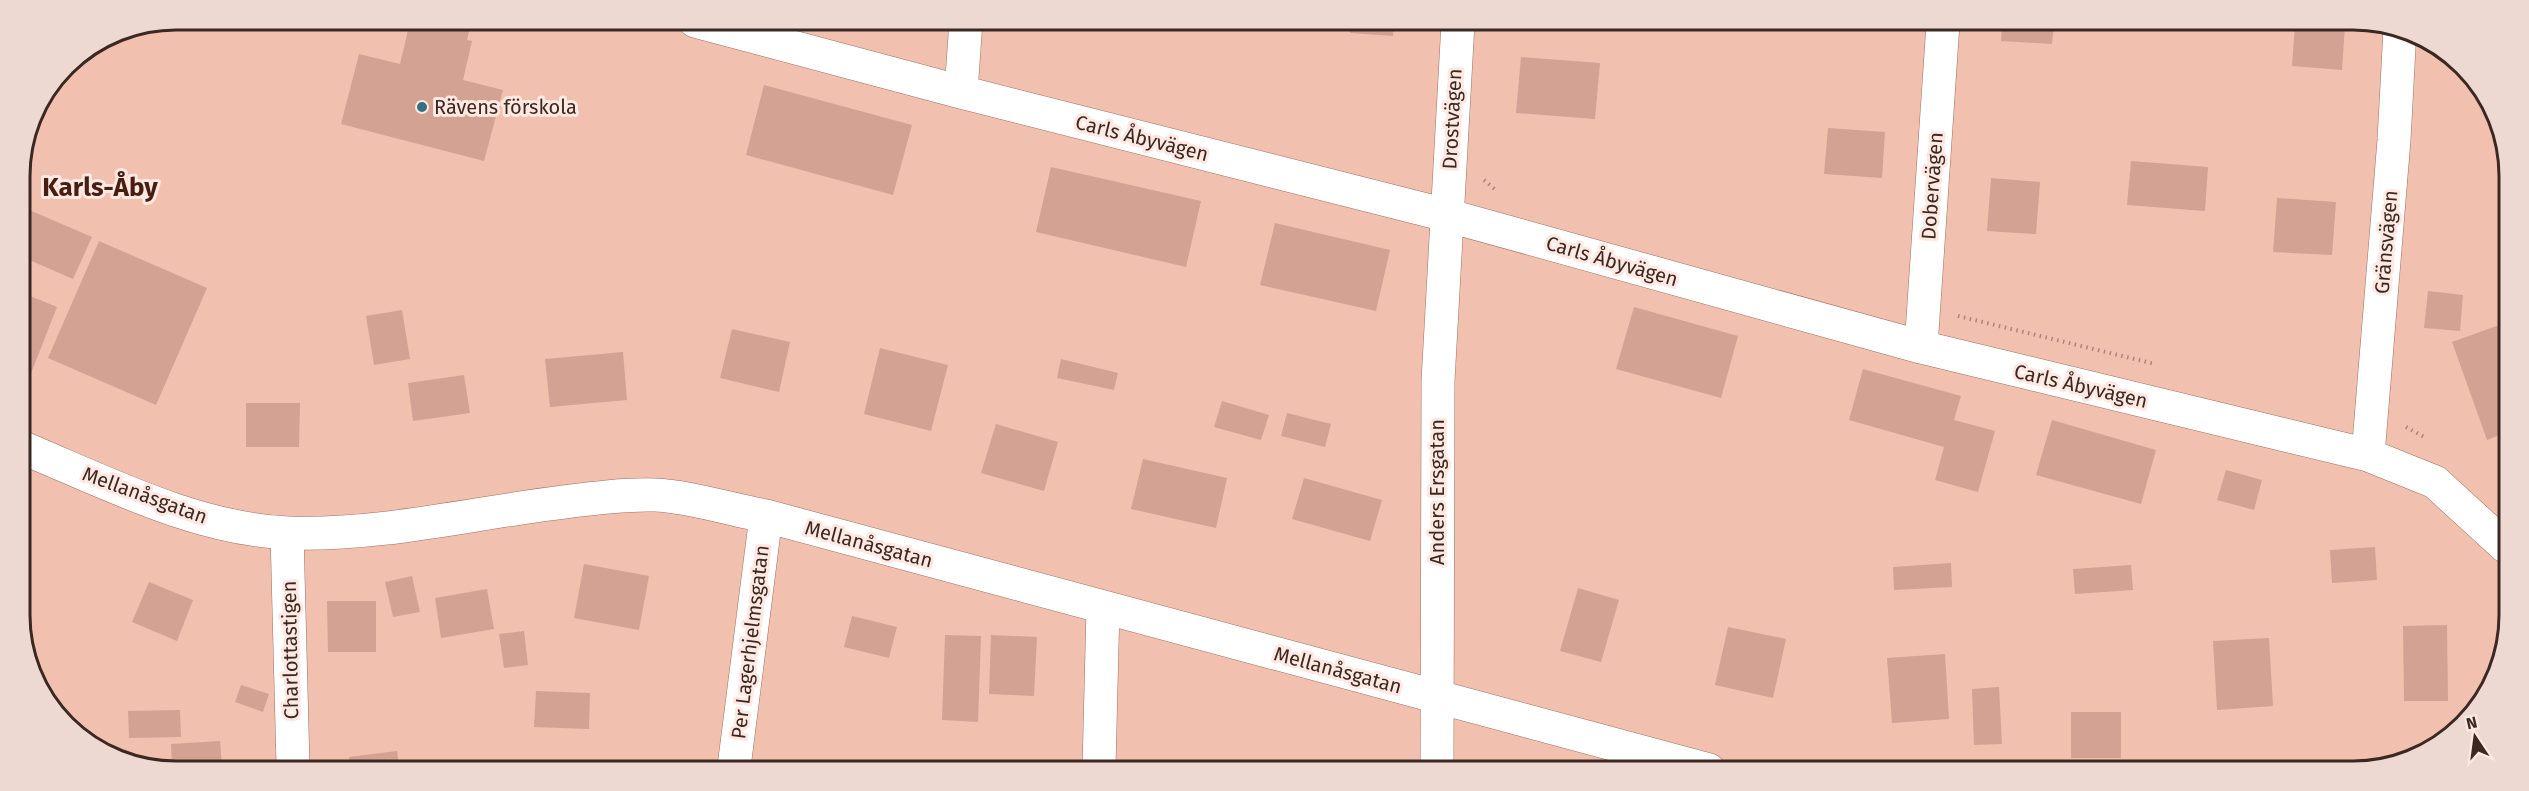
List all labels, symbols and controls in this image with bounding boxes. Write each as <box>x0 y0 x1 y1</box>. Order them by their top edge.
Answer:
street label: Drostvägen <box>1437 68 1467 170</box>
place label: Rävens förskola <box>434 95 577 119</box>
marker: Rävens förskola <box>415 100 429 114</box>
street label: Carls Åbyvägen <box>1073 109 1211 166</box>
street label: Dobervägen <box>1916 131 1948 241</box>
district label: Karls-Åby <box>42 170 158 203</box>
street label: Gränsvägen <box>2370 189 2402 295</box>
street label: Carls Åbyvägen <box>1543 230 1681 291</box>
street label: Carls Åbyvägen <box>2012 358 2150 413</box>
street label: Anders Ersgatan <box>1425 419 1449 565</box>
street label: Mellanåsgatan <box>79 461 211 529</box>
street label: Mellanåsgatan <box>802 515 936 573</box>
street label: Per Lagerhjelmsgatan <box>726 544 774 740</box>
street label: Charlottastigen <box>277 580 303 720</box>
street label: Mellanåsgatan <box>1271 641 1405 699</box>
north arrow <box>2445 707 2505 767</box>
text: N <box>2464 712 2479 733</box>

